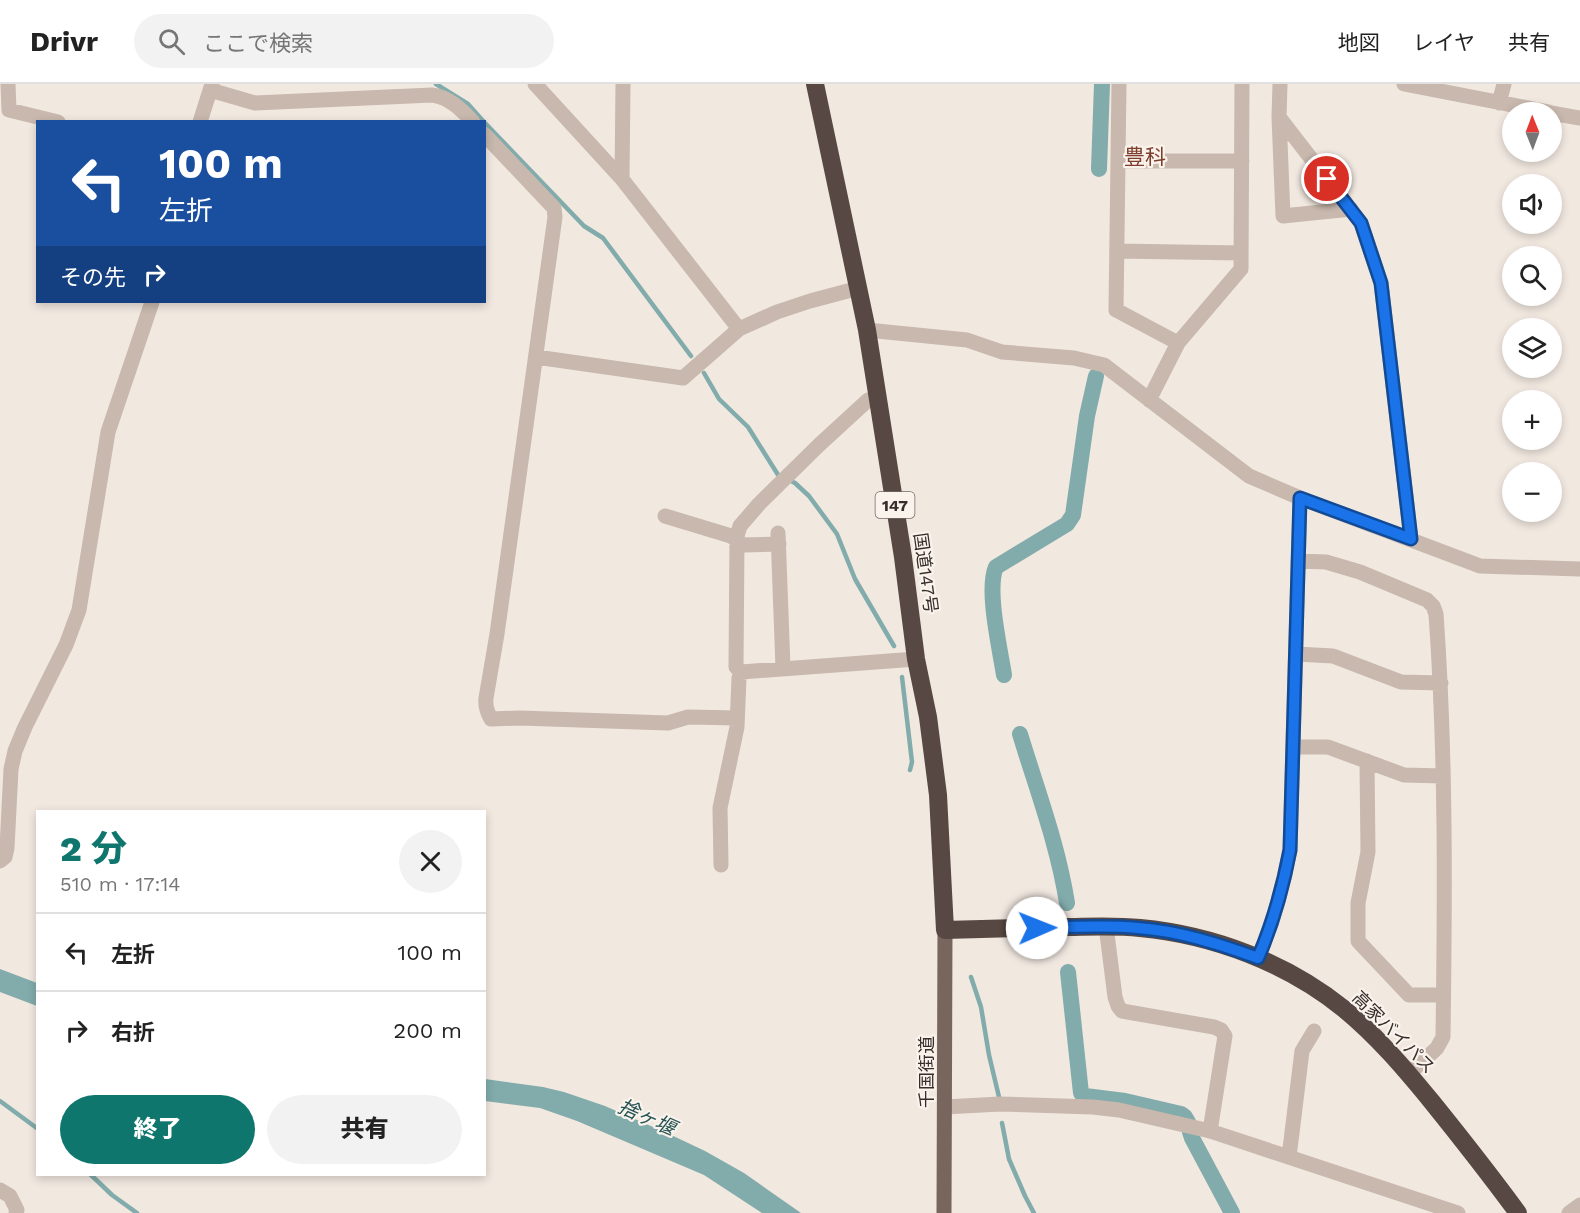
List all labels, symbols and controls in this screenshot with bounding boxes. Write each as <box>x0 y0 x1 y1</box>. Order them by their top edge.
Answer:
search box <box>134 14 554 68</box>
text: Drivr <box>30 25 98 58</box>
icon: search <box>155 25 188 58</box>
text: 地図 <box>1338 30 1380 55</box>
text: レイヤ <box>1413 30 1475 55</box>
text: 共有 <box>1508 30 1550 55</box>
text: ここで検索 <box>203 31 313 56</box>
north arrow <box>1502 102 1562 162</box>
map controls <box>1502 102 1562 522</box>
text: 100 m <box>159 139 283 188</box>
icon: left <box>60 144 138 222</box>
district label: 豊科 <box>1124 144 1166 169</box>
pin <box>1301 153 1352 204</box>
icon: arrive <box>1310 162 1343 195</box>
button: sound <box>1502 174 1562 234</box>
text: 左折 <box>159 195 213 227</box>
button: search <box>1502 246 1562 306</box>
icon: right <box>138 258 171 291</box>
text: その先 <box>60 265 126 290</box>
button: layers <box>1502 318 1562 378</box>
button: + <box>1502 390 1562 450</box>
button: − <box>1502 462 1562 522</box>
road number: 147 <box>876 492 914 518</box>
street label: 国道147号 <box>910 531 942 615</box>
text: 2 分 <box>60 828 127 870</box>
button: close <box>399 830 462 893</box>
text: 510 m · 17:14 <box>60 872 180 896</box>
position arrow <box>1005 896 1069 960</box>
icon: left <box>60 936 93 969</box>
text: 100 m <box>398 940 462 965</box>
text: 左折 <box>111 942 155 967</box>
street label: 高家バイパス <box>1349 987 1439 1077</box>
icon: right <box>60 1014 93 1047</box>
text: 200 m <box>393 1018 462 1043</box>
text: 右折 <box>111 1020 155 1045</box>
street label: 千国街道 <box>916 1036 937 1108</box>
water label: 捨ヶ堰 <box>615 1094 683 1142</box>
button: 終了 <box>60 1095 255 1164</box>
button: 共有 <box>267 1095 462 1164</box>

